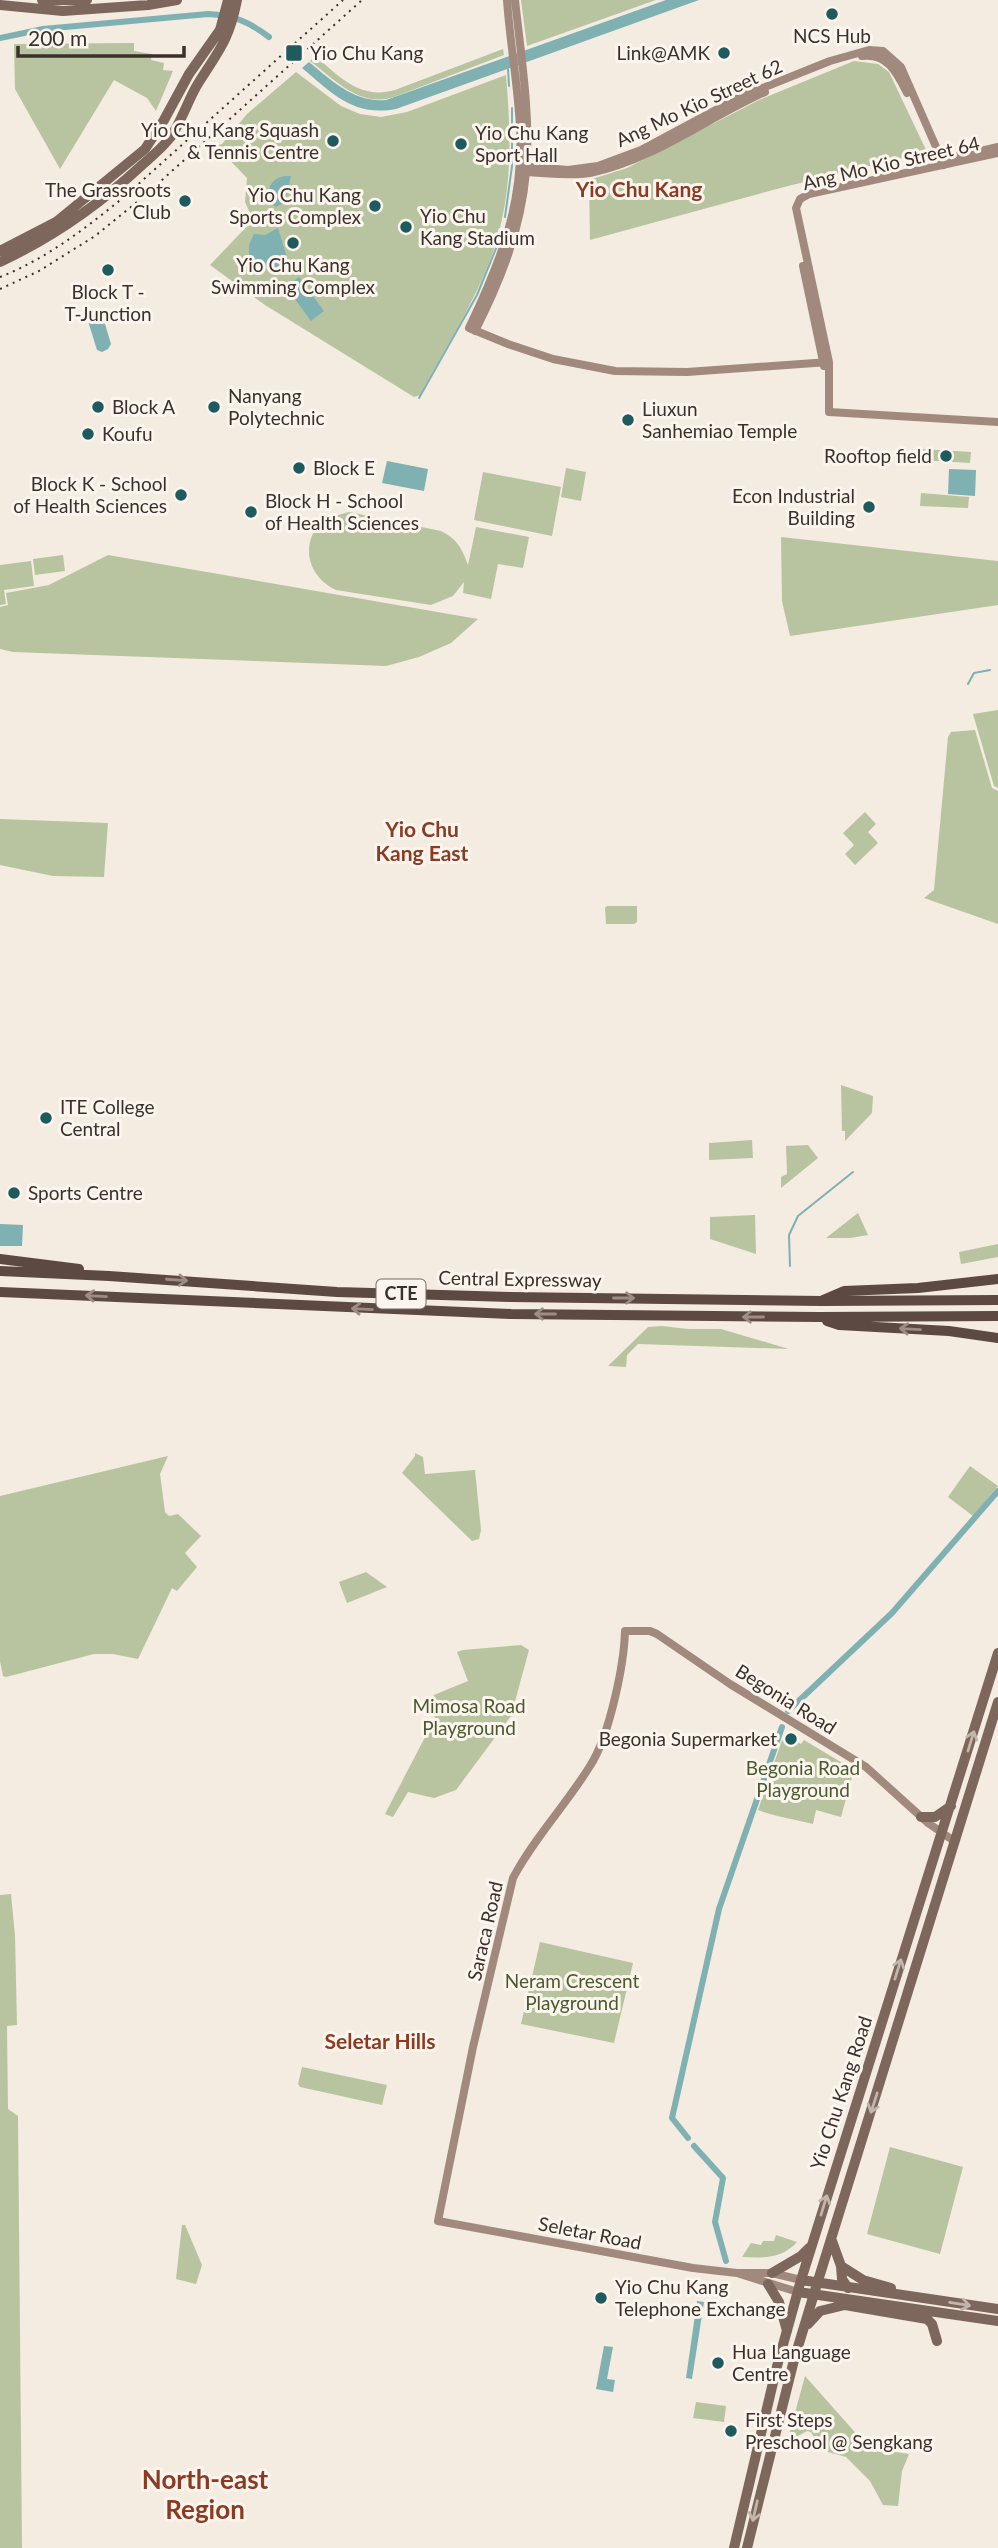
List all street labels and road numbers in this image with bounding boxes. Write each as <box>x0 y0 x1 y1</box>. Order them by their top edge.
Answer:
street label: Ang Mo Kio Street 62 <box>612 54 786 151</box>
street label: Ang Mo Kio Street 64 <box>800 131 982 194</box>
street label: Central Expressway <box>438 1266 602 1291</box>
road number: CTE <box>376 1280 426 1308</box>
street label: Begonia Road <box>732 1659 841 1739</box>
street label: Saraca Road <box>462 1879 507 1983</box>
street label: Yio Chu Kang Road <box>805 2013 876 2173</box>
street label: Seletar Road <box>537 2211 644 2254</box>

